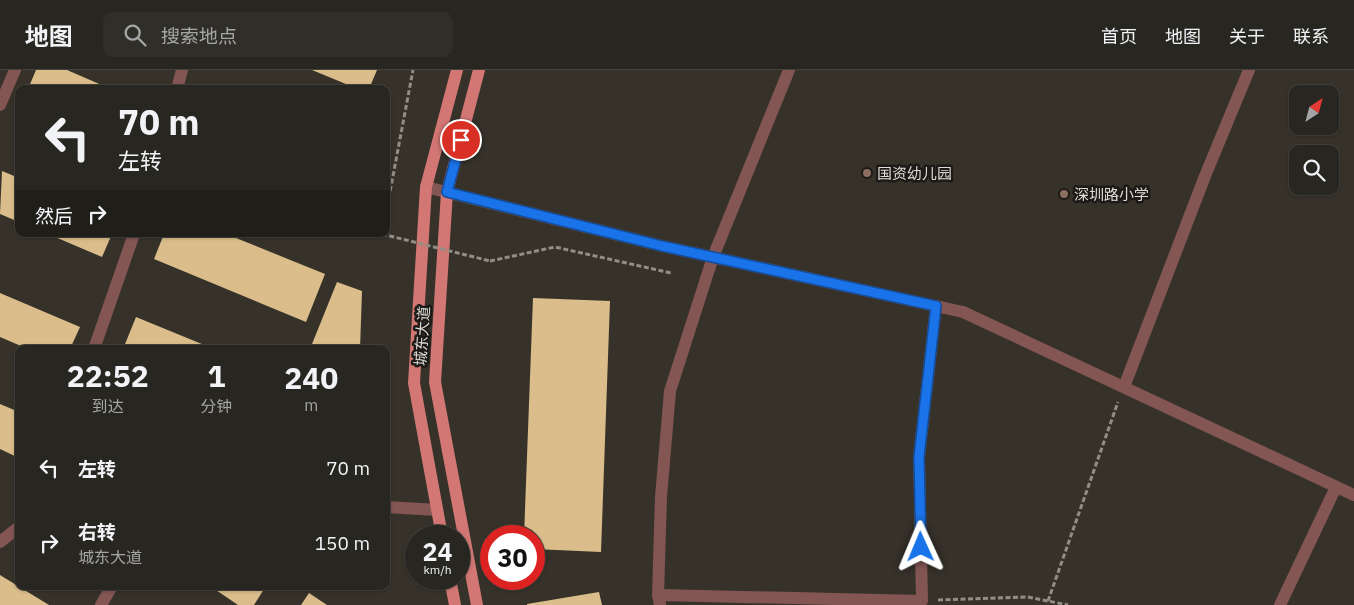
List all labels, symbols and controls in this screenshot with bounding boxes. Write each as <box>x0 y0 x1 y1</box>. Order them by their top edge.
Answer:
search box <box>103 12 453 57</box>
text: 地图 <box>25 20 73 52</box>
icon: search <box>121 21 149 49</box>
text: 搜索地点 <box>161 24 237 48</box>
text: 首页 <box>1101 25 1137 48</box>
text: 地图 <box>1165 25 1201 48</box>
text: 关于 <box>1229 25 1265 48</box>
text: 联系 <box>1293 25 1329 48</box>
north arrow <box>1289 85 1339 135</box>
map controls <box>1289 85 1339 195</box>
text: 70 m <box>118 99 200 145</box>
icon: left <box>35 105 100 170</box>
pin <box>440 119 482 161</box>
icon: arrive <box>447 126 475 154</box>
button: search <box>1289 145 1339 195</box>
text: 左转 <box>118 146 162 175</box>
place label: 国资幼儿园 <box>877 164 952 183</box>
marker: 国资幼儿园 <box>861 167 873 179</box>
place label: 深圳路小学 <box>1074 185 1149 204</box>
marker: 深圳路小学 <box>1058 188 1070 200</box>
icon: right <box>83 200 111 228</box>
text: 然后 <box>35 204 73 228</box>
street label: 城东大道 <box>410 305 434 367</box>
text: 22:52 <box>67 356 149 395</box>
text: 1 <box>207 356 225 395</box>
text: 240 <box>284 358 338 397</box>
text: m <box>304 395 318 415</box>
text: 到达 <box>92 396 124 416</box>
text: 分钟 <box>200 396 232 416</box>
icon: left <box>35 454 63 482</box>
text: 70 m <box>326 456 370 480</box>
text: 左转 <box>78 457 116 481</box>
text: 右转 <box>78 520 116 544</box>
position arrow <box>894 520 946 572</box>
speed limit sign: 30 <box>480 525 545 590</box>
icon: right <box>35 529 63 557</box>
text: 150 m <box>315 531 370 555</box>
text: 24 <box>422 535 453 568</box>
text: 城东大道 <box>78 547 142 567</box>
text: km/h <box>423 562 452 577</box>

